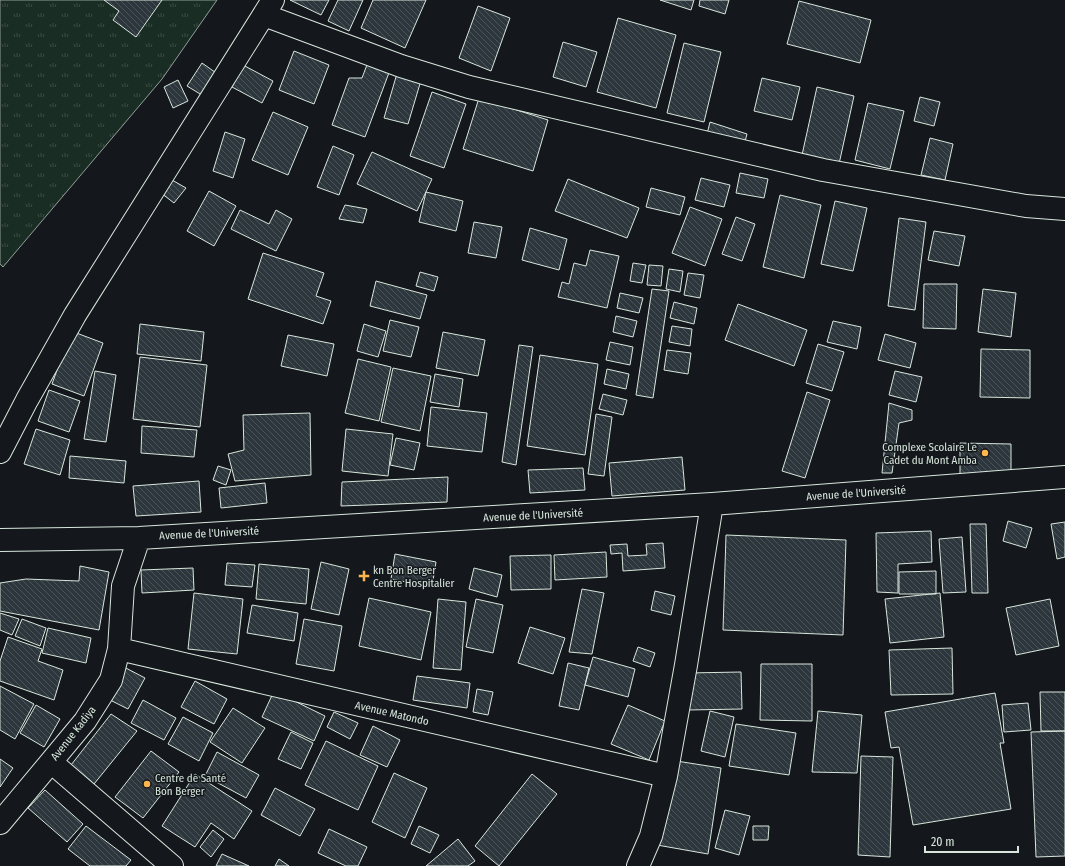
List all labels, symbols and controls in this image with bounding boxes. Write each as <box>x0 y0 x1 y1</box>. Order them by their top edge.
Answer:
place label: Complexe Scolaire Le Cadet du Mont Amba <box>882 441 977 467</box>
marker: Complexe Scolaire Le Cadet du Mont Amba <box>980 448 990 458</box>
street label: Avenue de l'Université <box>806 484 906 503</box>
street label: Avenue de l'Université <box>483 506 583 525</box>
street label: Avenue de l'Université <box>159 524 259 543</box>
place label: kn Bon Berger Centre Hospitalier <box>373 564 454 590</box>
marker: kn Bon Berger Centre Hospitalier <box>358 570 370 582</box>
street label: Avenue Matondo <box>354 699 430 728</box>
street label: Avenue Kadiya <box>48 703 99 763</box>
place label: Centre de Santé Bon Berger <box>155 772 226 798</box>
marker: Centre de Santé Bon Berger <box>142 779 152 789</box>
scale bar <box>925 828 1018 854</box>
text: 20 m <box>931 835 955 849</box>

